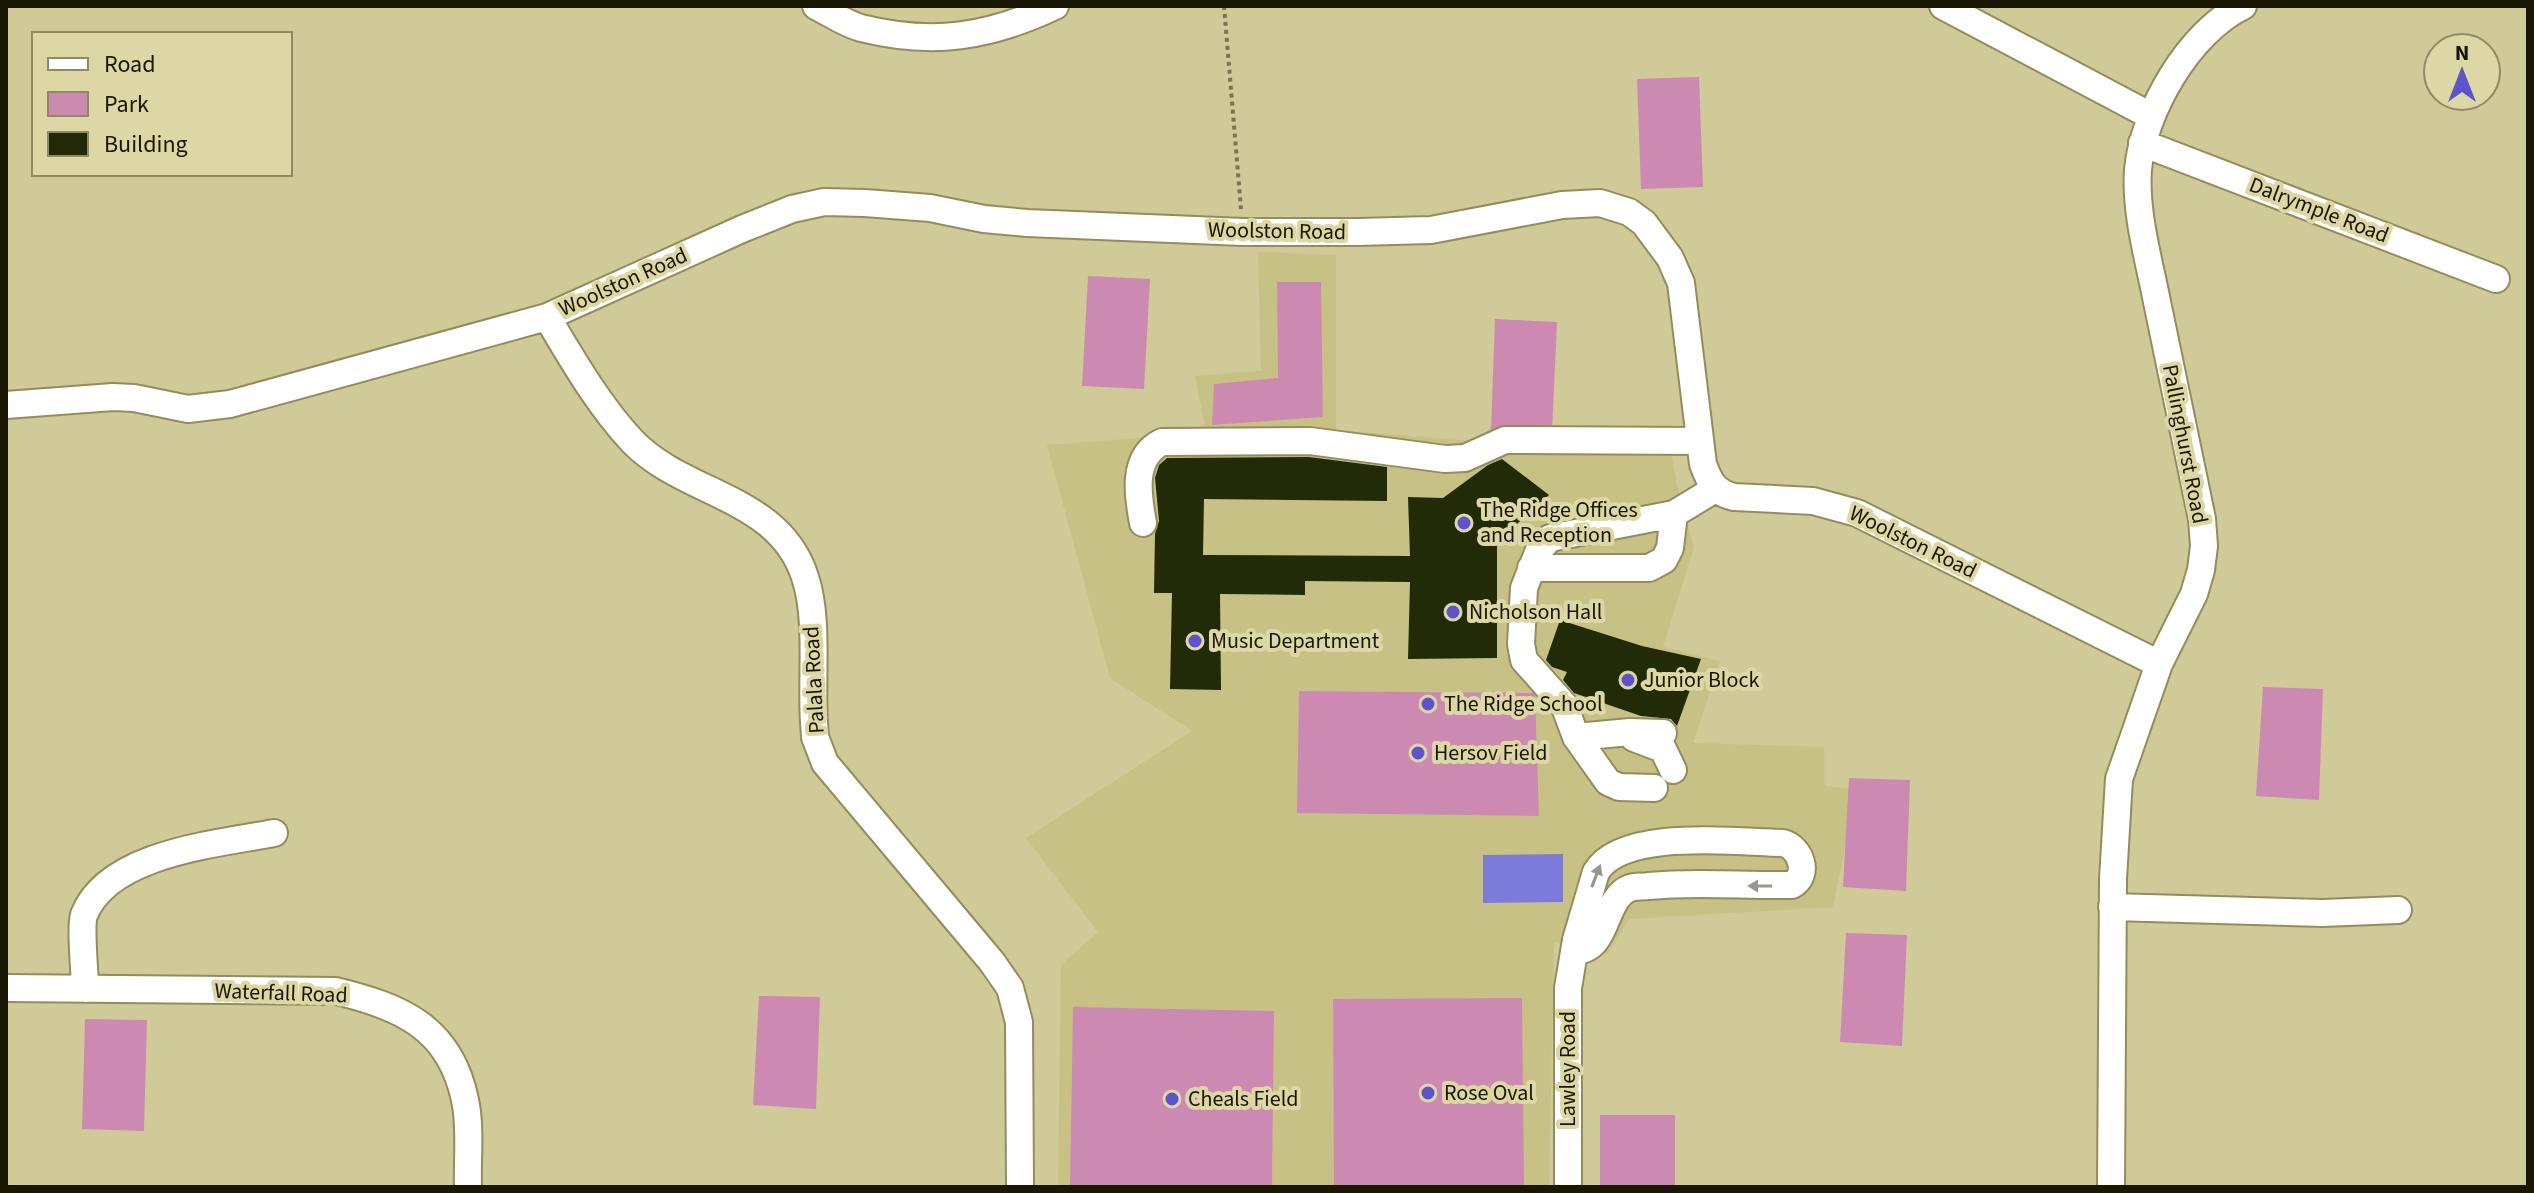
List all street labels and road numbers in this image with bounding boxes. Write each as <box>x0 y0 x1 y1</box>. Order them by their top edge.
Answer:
street label: Dalrymple Road <box>2245 169 2393 251</box>
street label: Woolston Road <box>1208 214 1346 248</box>
street label: Woolston Road <box>553 239 693 325</box>
street label: Pallinghurst Road <box>2154 362 2216 526</box>
street label: Woolston Road <box>1844 497 1982 587</box>
street label: Palala Road <box>795 625 833 735</box>
street label: Waterfall Road <box>214 975 348 1011</box>
street label: Lawley Road <box>1552 1011 1584 1127</box>

